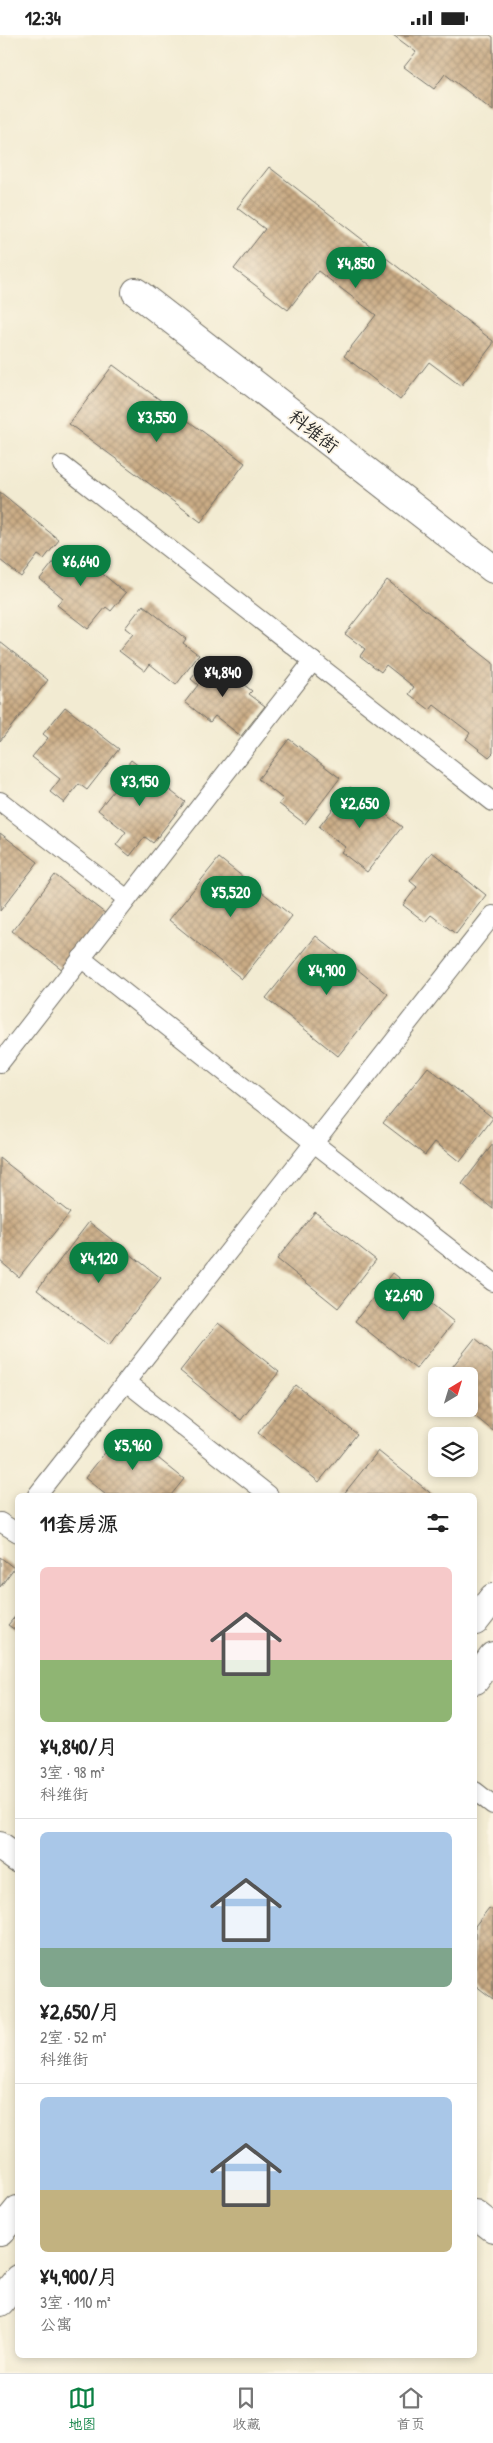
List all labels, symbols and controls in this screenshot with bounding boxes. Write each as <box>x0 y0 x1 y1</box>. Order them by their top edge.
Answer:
text: 12:34 <box>25 5 61 31</box>
pin: ¥4,850 <box>315 247 397 289</box>
text: ¥4,850 <box>337 252 375 274</box>
pin: ¥3,550 <box>116 401 198 443</box>
street label: 科维街 <box>284 403 344 459</box>
text: ¥3,550 <box>138 406 176 428</box>
pin: ¥6,640 <box>40 545 122 587</box>
text: ¥6,640 <box>63 550 99 572</box>
pin: ¥4,840 <box>182 655 264 698</box>
text: ¥4,840 <box>205 661 241 683</box>
pin: ¥3,150 <box>99 765 181 807</box>
text: ¥3,150 <box>121 770 159 792</box>
pin: ¥2,650 <box>319 787 401 829</box>
text: ¥2,650 <box>341 792 379 814</box>
pin: ¥5,520 <box>190 875 272 918</box>
text: ¥5,520 <box>212 881 250 903</box>
pin: ¥4,900 <box>286 953 368 996</box>
text: ¥4,900 <box>309 959 345 981</box>
pin: ¥4,120 <box>58 1241 140 1284</box>
text: ¥4,120 <box>80 1247 118 1269</box>
pin: ¥2,690 <box>363 1279 445 1321</box>
text: ¥2,690 <box>385 1284 423 1306</box>
north arrow <box>428 1367 478 1417</box>
map controls <box>428 1367 478 1477</box>
button: layers <box>428 1427 478 1477</box>
pin: ¥5,960 <box>92 1429 174 1471</box>
text: ¥5,960 <box>115 1434 151 1456</box>
text: 11套房源 <box>40 1509 118 1538</box>
icon: filters <box>424 1509 452 1537</box>
icon: home <box>201 1599 291 1689</box>
text: ¥4,840/月 <box>40 1732 118 1761</box>
text: 3室 · 98 m² <box>40 1761 105 1783</box>
text: 科维街 <box>40 1783 88 1805</box>
icon: home <box>201 1865 291 1955</box>
text: ¥2,650/月 <box>40 1997 120 2026</box>
text: 2室 · 52 m² <box>40 2026 107 2048</box>
text: 科维街 <box>40 2048 88 2070</box>
icon: home <box>201 2130 291 2220</box>
text: ¥4,900/月 <box>40 2262 118 2291</box>
text: 3室 · 110 m² <box>40 2291 111 2313</box>
text: 公寓 <box>40 2313 72 2335</box>
tab: 地图 <box>68 2384 96 2433</box>
tab: 收藏 <box>232 2384 260 2433</box>
tab: 首页 <box>397 2384 425 2433</box>

